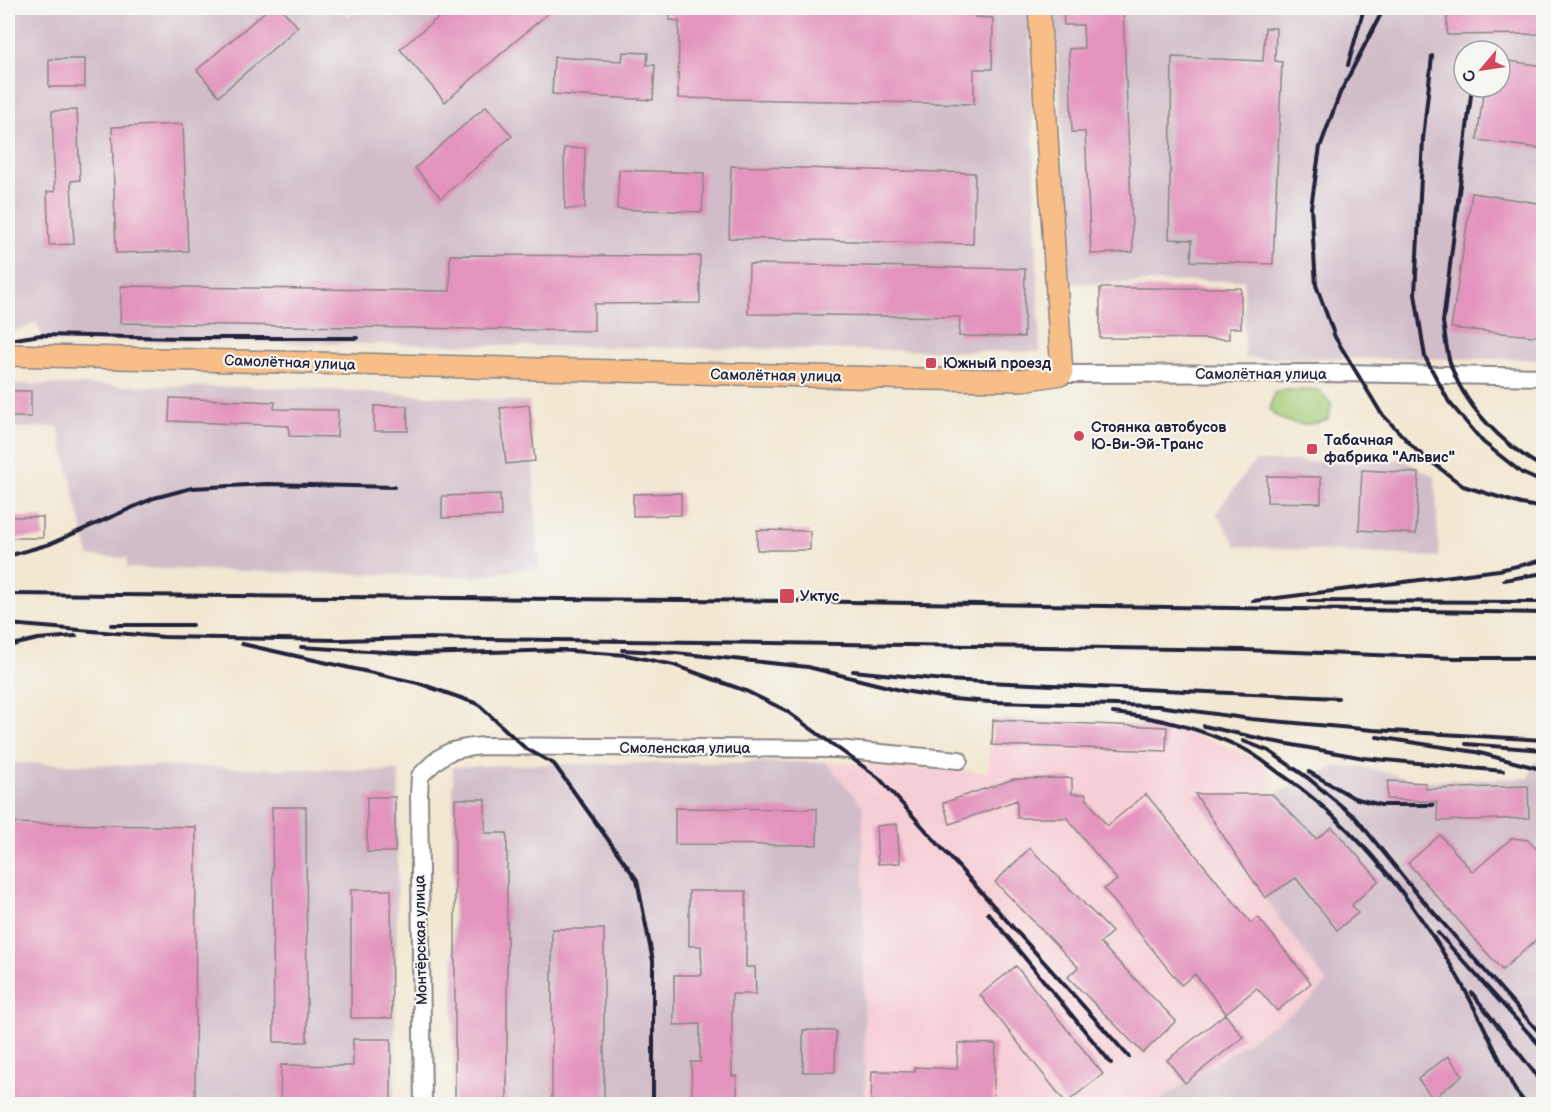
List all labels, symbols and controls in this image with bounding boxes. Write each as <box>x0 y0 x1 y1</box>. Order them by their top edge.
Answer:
north arrow <box>1452 39 1512 99</box>
text: С <box>1459 66 1481 85</box>
street label: Самолётная улица <box>224 351 356 375</box>
place label: Южный проезд <box>943 354 1051 373</box>
marker: Южный проезд <box>924 356 938 370</box>
street label: Самолётная улица <box>710 365 842 387</box>
street label: Самолётная улица <box>1195 365 1327 384</box>
place label: Стоянка автобусов Ю-Ви-Эй-Транс <box>1091 418 1226 454</box>
marker: Стоянка автобусов Ю-Ви-Эй-Транс <box>1072 429 1086 443</box>
place label: Табачная фабрика "Альвис" <box>1324 431 1455 467</box>
marker: Табачная фабрика "Альвис" <box>1305 442 1319 456</box>
marker: Уктус <box>778 587 796 605</box>
place label: Уктус <box>800 587 840 606</box>
street label: Смоленская улица <box>620 739 751 758</box>
street label: Монтёрская улица <box>410 875 432 1005</box>

